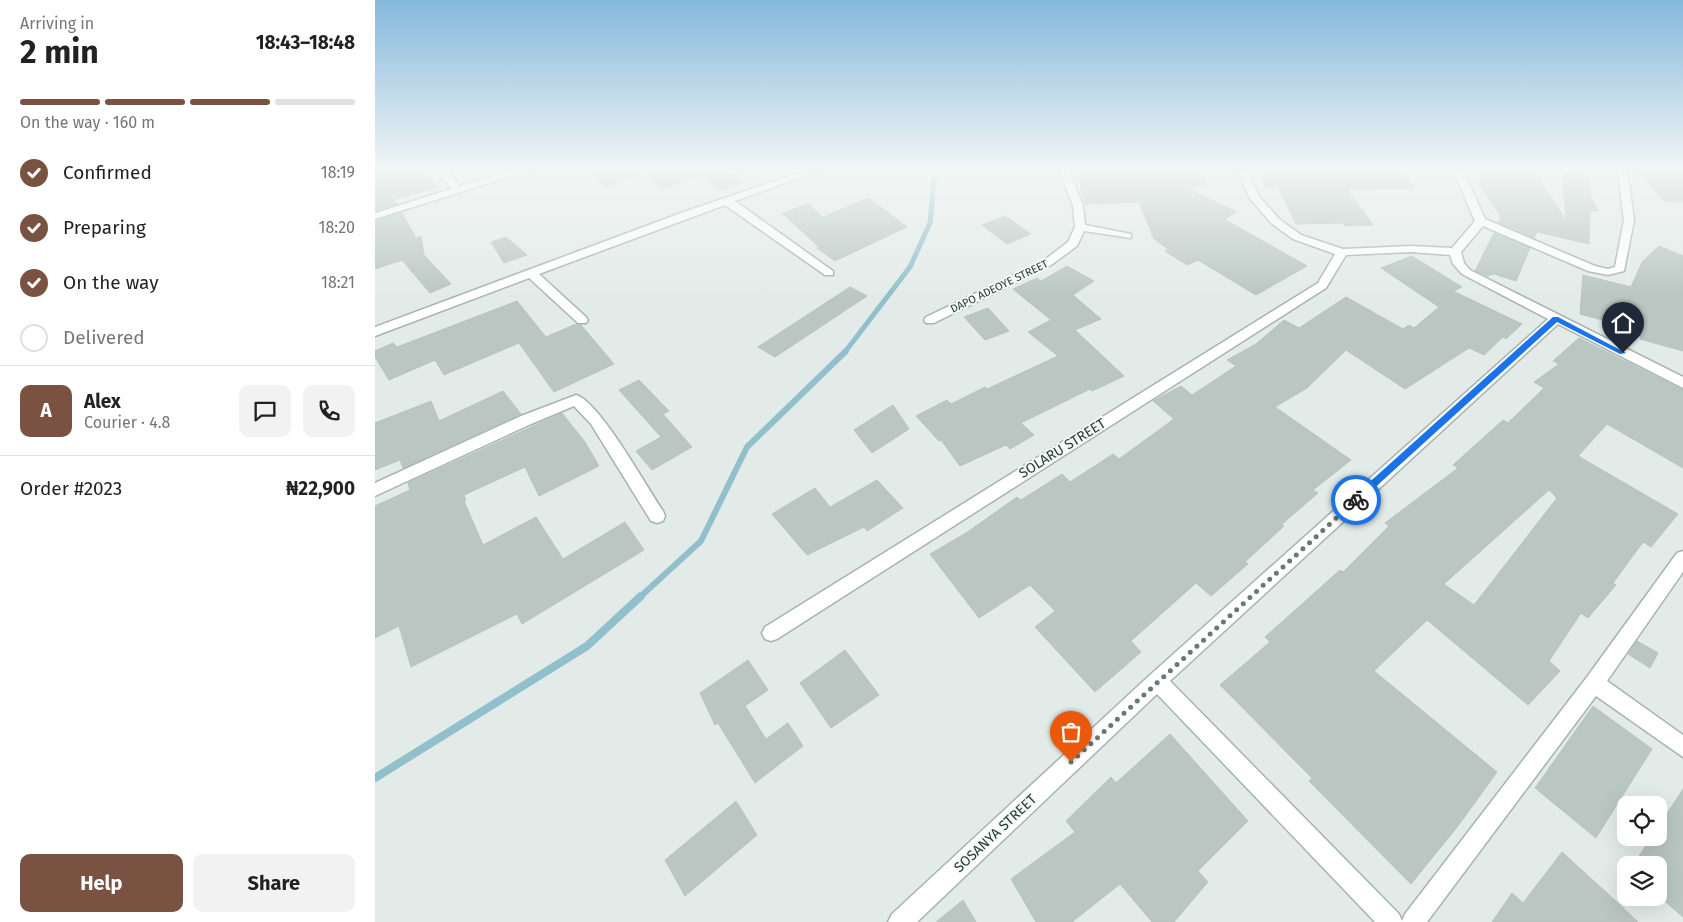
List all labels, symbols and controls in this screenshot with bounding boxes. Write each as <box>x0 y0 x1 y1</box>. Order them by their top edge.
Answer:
text: Arriving in <box>20 14 94 33</box>
text: 18:43–18:48 <box>256 31 355 54</box>
text: 2 min <box>20 33 99 71</box>
text: On the way · 160 m <box>20 113 155 132</box>
icon: check <box>20 159 48 187</box>
text: Confirmed <box>63 161 152 184</box>
text: 18:19 <box>321 163 355 182</box>
icon: check <box>20 214 48 242</box>
text: Preparing <box>63 216 146 239</box>
text: 18:20 <box>319 218 355 237</box>
street label: DAPO ADEOYE STREET <box>948 257 1050 316</box>
icon: check <box>20 269 48 297</box>
text: On the way <box>63 271 159 294</box>
text: 18:21 <box>321 273 355 292</box>
pin <box>1602 302 1644 353</box>
icon: home <box>1609 309 1637 337</box>
text: Delivered <box>63 326 145 349</box>
button: chat <box>239 385 291 437</box>
button: phone <box>303 385 355 437</box>
text: Alex <box>84 390 121 413</box>
text: A <box>40 399 52 422</box>
text: Courier · 4.8 <box>84 413 170 432</box>
street label: SOLARU STREET <box>1016 415 1109 482</box>
courier <box>1331 475 1381 525</box>
text: Order #2023 <box>20 477 122 500</box>
text: ₦22,900 <box>286 477 355 500</box>
icon: bike <box>1342 486 1370 514</box>
pin <box>1050 711 1092 762</box>
icon: bag <box>1057 718 1085 746</box>
street label: SOSANYA STREET <box>951 790 1041 876</box>
map controls <box>1617 796 1667 906</box>
button: locate <box>1617 796 1667 846</box>
button: Help <box>20 854 183 912</box>
button: Share <box>193 854 355 912</box>
button: layers <box>1617 856 1667 906</box>

